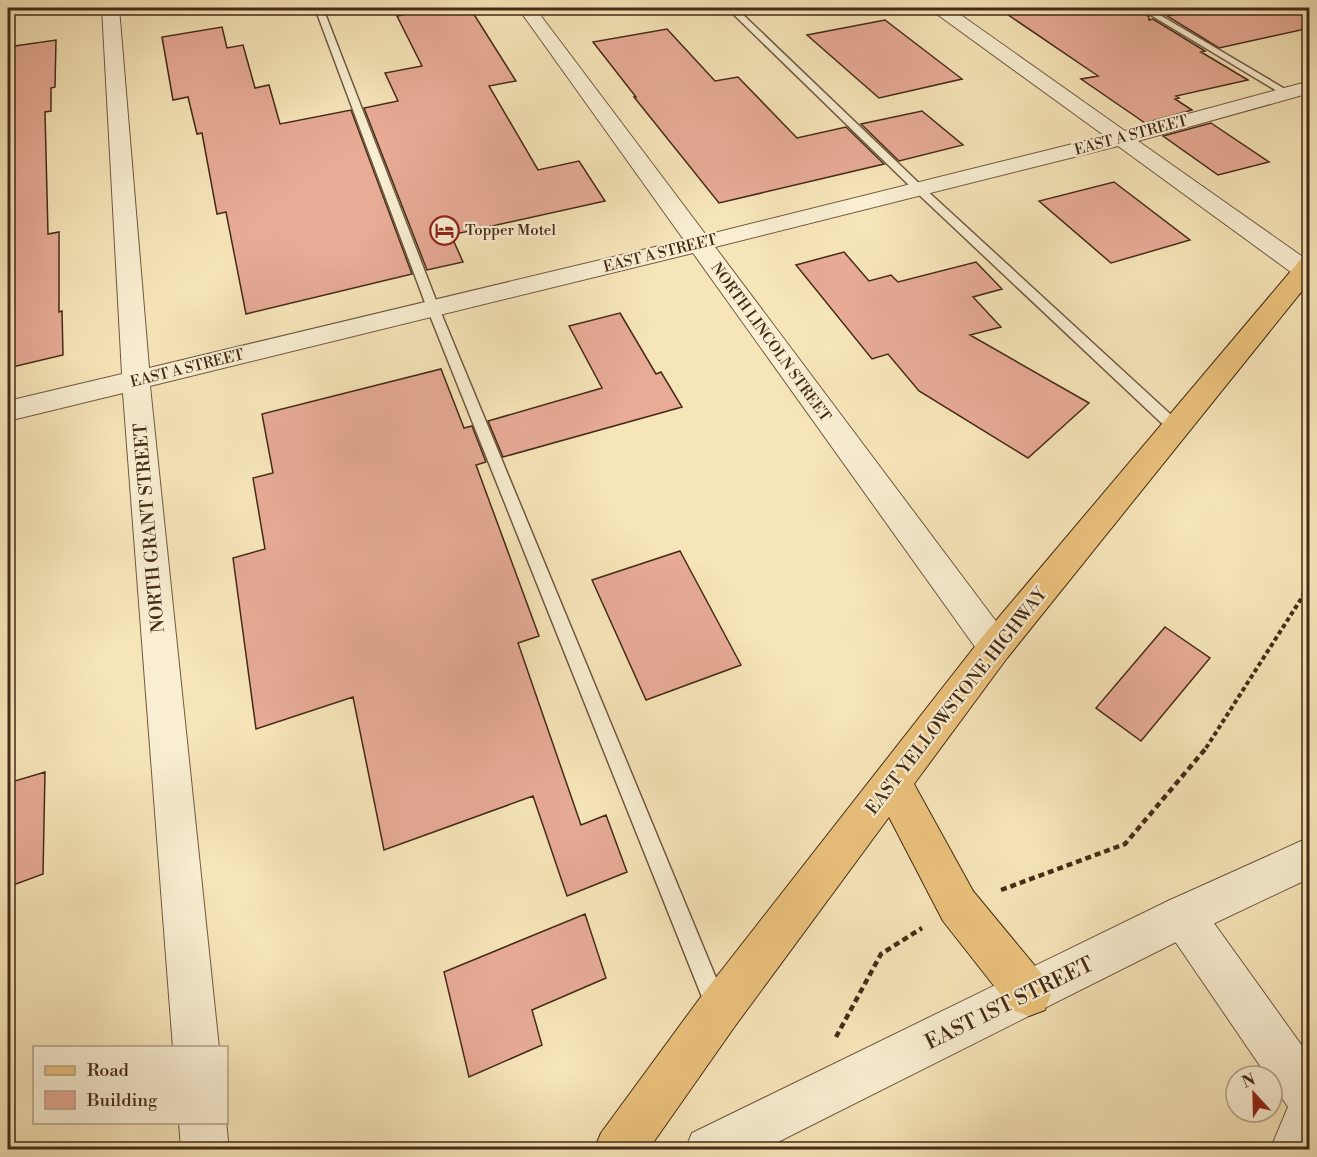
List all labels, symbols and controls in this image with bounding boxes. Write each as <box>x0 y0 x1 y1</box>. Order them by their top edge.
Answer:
street label: EAST A STREET <box>1072 111 1190 160</box>
hotel icon: Topper Motel <box>428 214 460 246</box>
place label: Topper Motel <box>465 221 556 240</box>
street label: EAST A STREET <box>601 230 719 277</box>
street label: NORTH LINCOLN STREET <box>707 259 835 426</box>
street label: EAST A STREET <box>128 345 246 392</box>
street label: NORTH GRANT STREET <box>129 422 170 634</box>
street label: EAST YELLOWSTONE HIGHWAY <box>861 582 1053 819</box>
street label: EAST 1ST STREET <box>921 952 1098 1056</box>
legend <box>33 1046 228 1124</box>
text: Road <box>87 1059 130 1082</box>
north arrow <box>1224 1064 1284 1124</box>
text: N <box>1239 1069 1259 1093</box>
text: Building <box>86 1089 158 1112</box>

